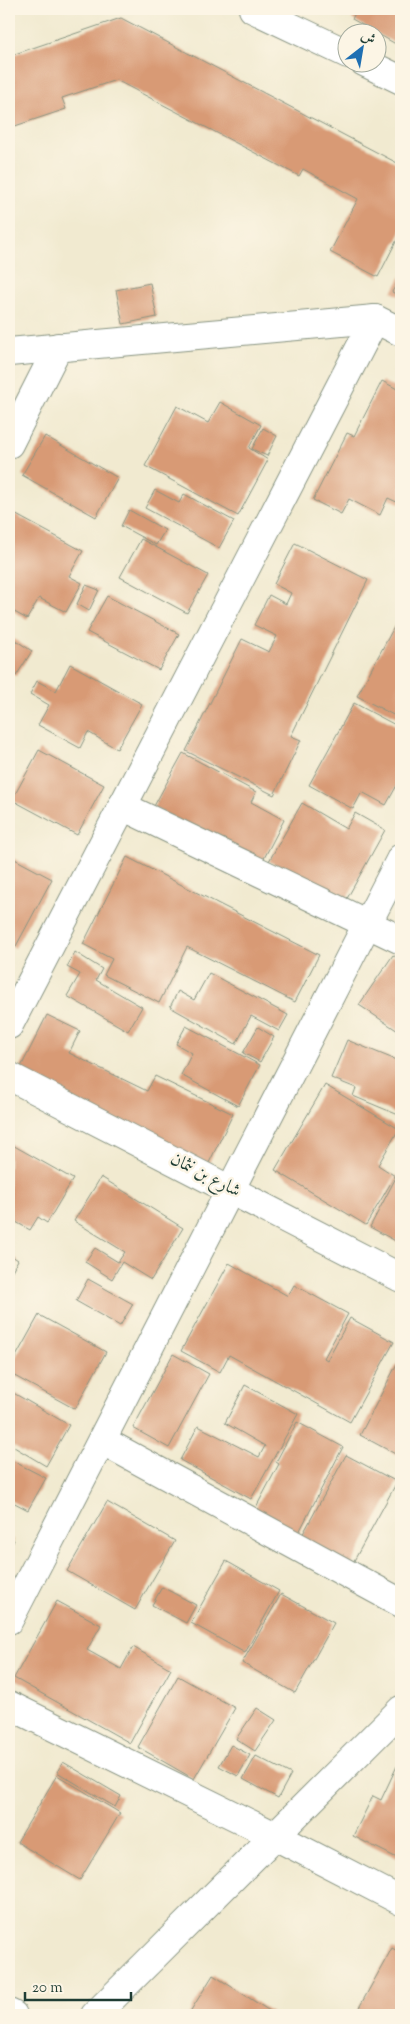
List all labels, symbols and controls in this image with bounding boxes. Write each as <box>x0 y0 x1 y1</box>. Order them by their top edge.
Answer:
north arrow <box>338 22 388 72</box>
text: ش <box>357 26 379 51</box>
street label: شارع بن نثمان <box>165 1147 245 1205</box>
scale bar <box>25 1969 131 2001</box>
text: 20 m <box>32 1978 63 1999</box>

